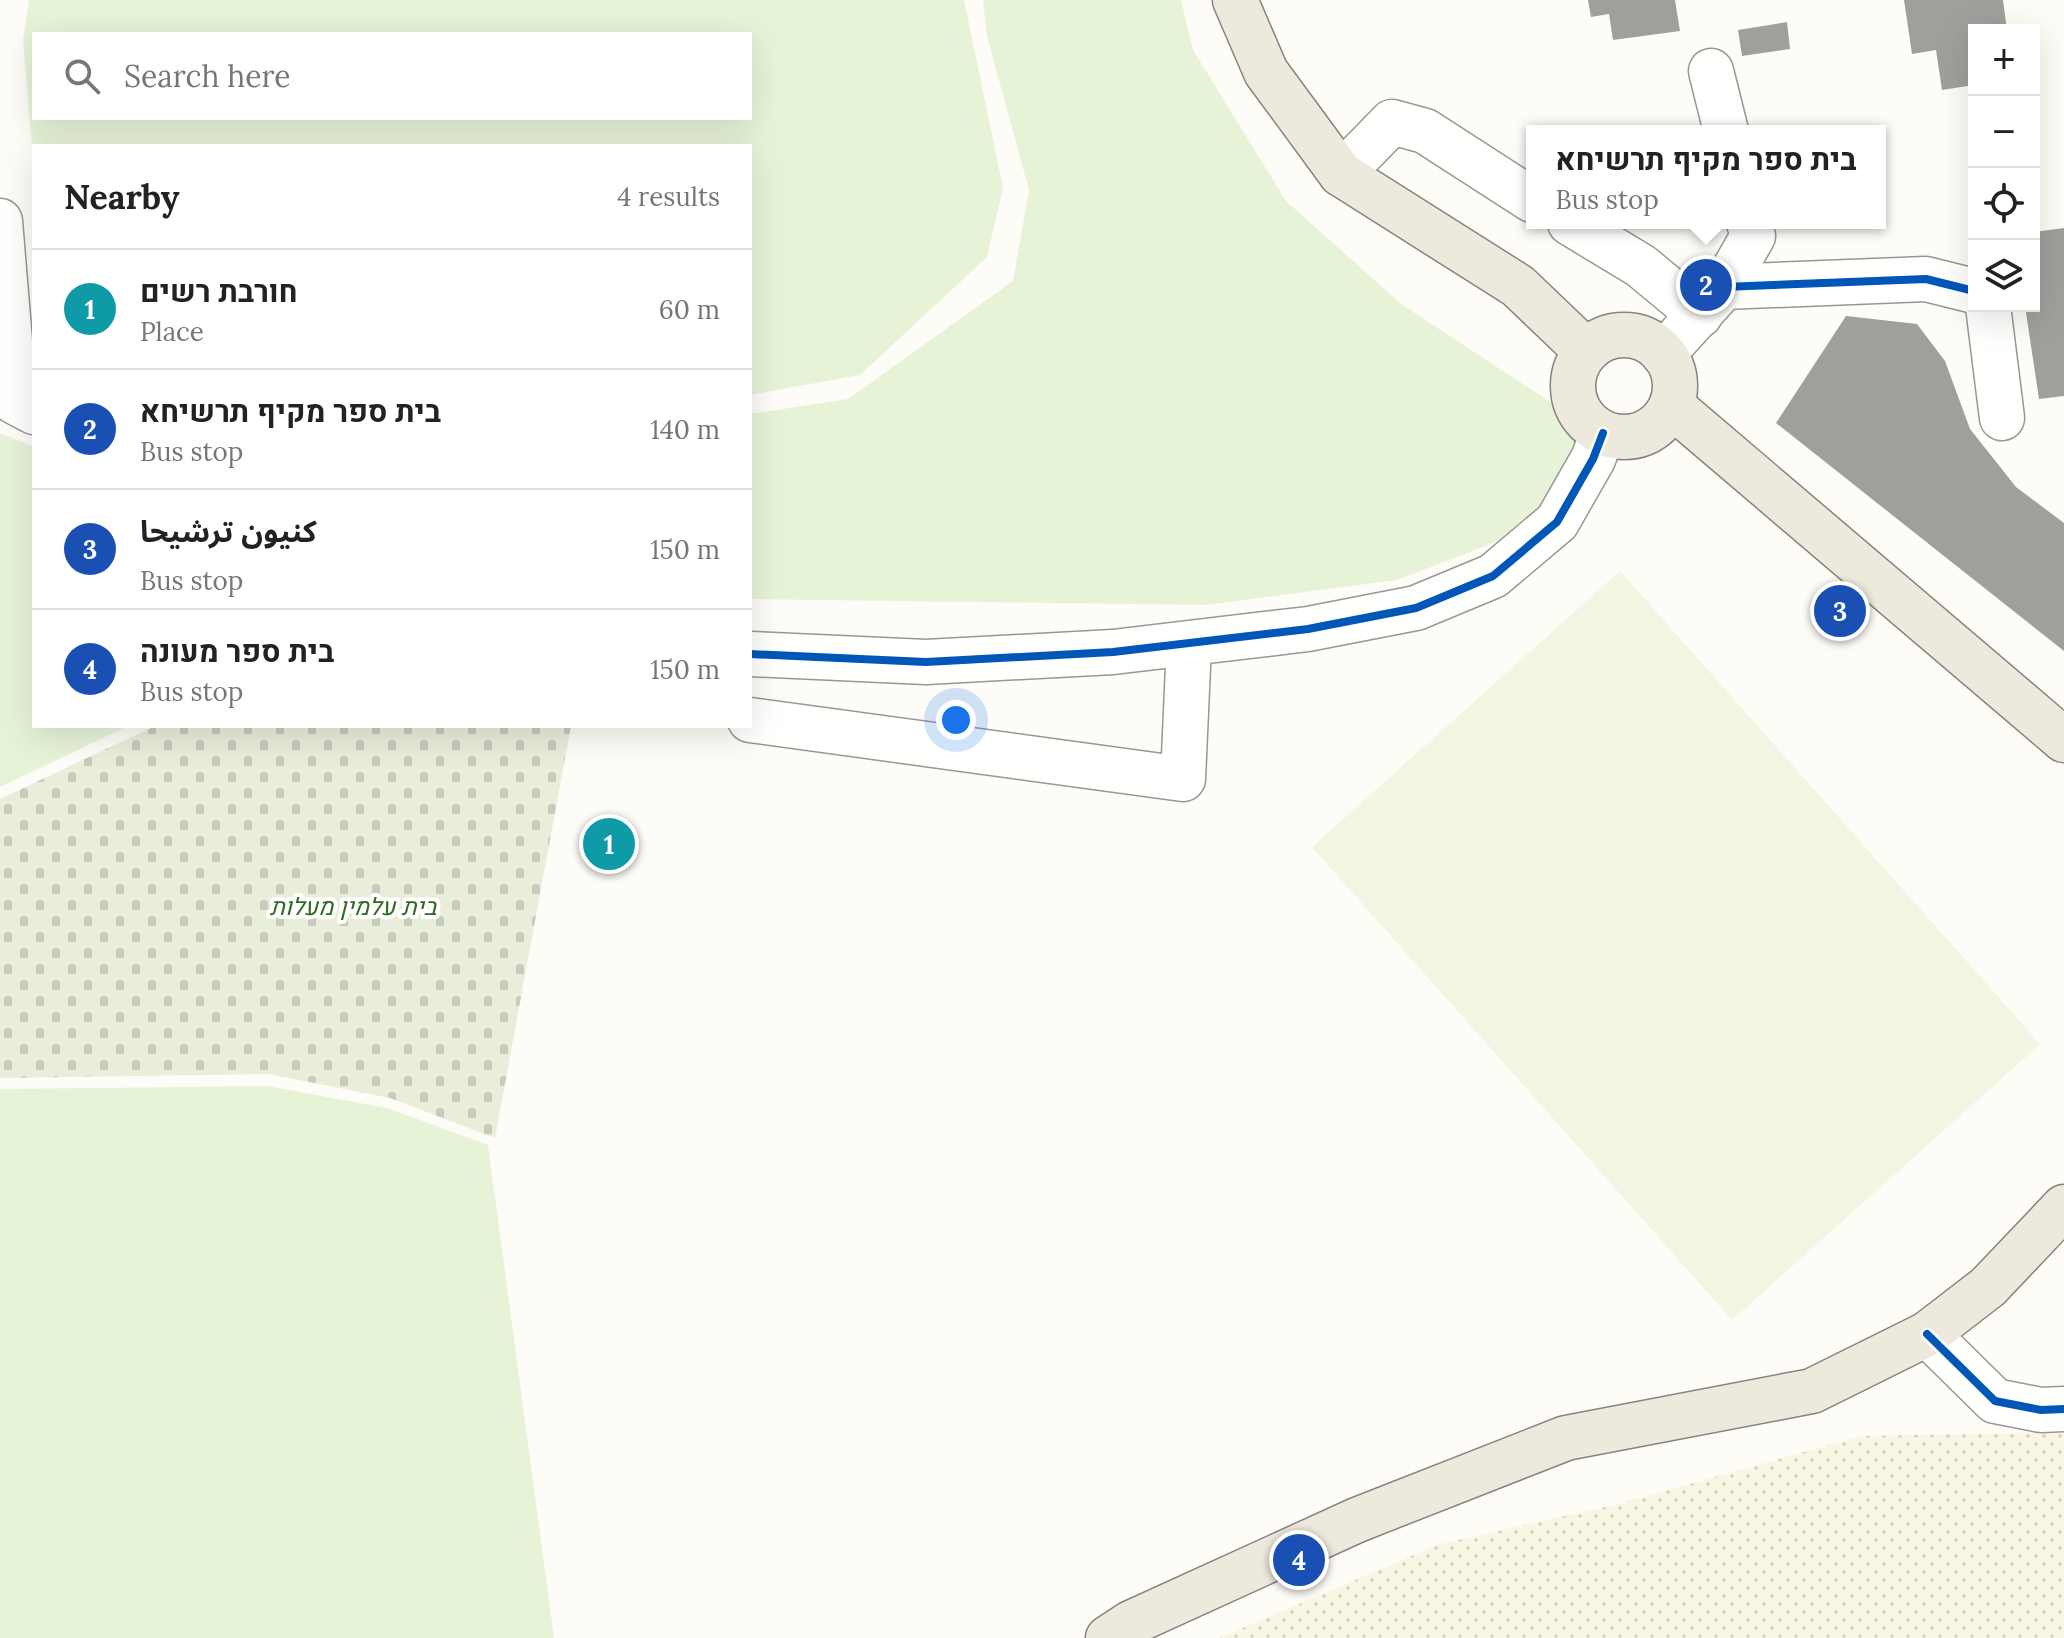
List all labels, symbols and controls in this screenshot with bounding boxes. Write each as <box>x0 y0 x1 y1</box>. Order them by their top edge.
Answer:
map controls <box>1968 24 2040 312</box>
button: + <box>1968 24 2040 96</box>
search box <box>32 32 752 120</box>
icon: search <box>60 54 104 98</box>
text: Search here <box>124 57 291 95</box>
button: − <box>1968 96 2040 168</box>
popup <box>1526 125 1886 229</box>
text: בית ספר מקיף תרשיחא <box>1555 140 1857 178</box>
button: locate <box>1968 168 2040 240</box>
text: Nearby <box>64 175 180 218</box>
text: 4 results <box>617 180 720 213</box>
text: Bus stop <box>1555 183 1659 216</box>
button: layers <box>1968 240 2040 312</box>
pin: 2 <box>1680 255 1732 315</box>
text: חורבת רשים <box>140 272 297 310</box>
text: 1 <box>85 293 95 326</box>
text: 60 m <box>659 293 720 326</box>
text: Place <box>140 315 204 348</box>
text: בית ספר מקיף תרשיחא <box>140 392 441 430</box>
text: 2 <box>83 413 97 446</box>
text: 140 m <box>650 413 720 446</box>
text: Bus stop <box>140 435 243 468</box>
text: كنيون ترشيحا <box>140 512 317 550</box>
text: 3 <box>83 533 97 566</box>
text: 150 m <box>650 533 720 566</box>
text: Bus stop <box>140 564 243 597</box>
pin: 3 <box>1814 581 1866 641</box>
text: בית ספר מעונה <box>140 632 334 670</box>
text: 4 <box>83 653 97 686</box>
text: 150 m <box>650 653 720 686</box>
text: Bus stop <box>140 675 243 708</box>
your location <box>936 700 976 740</box>
pin: 1 <box>583 814 635 874</box>
park label: בית עלמין מעלות <box>270 891 438 922</box>
pin: 4 <box>1273 1530 1325 1590</box>

